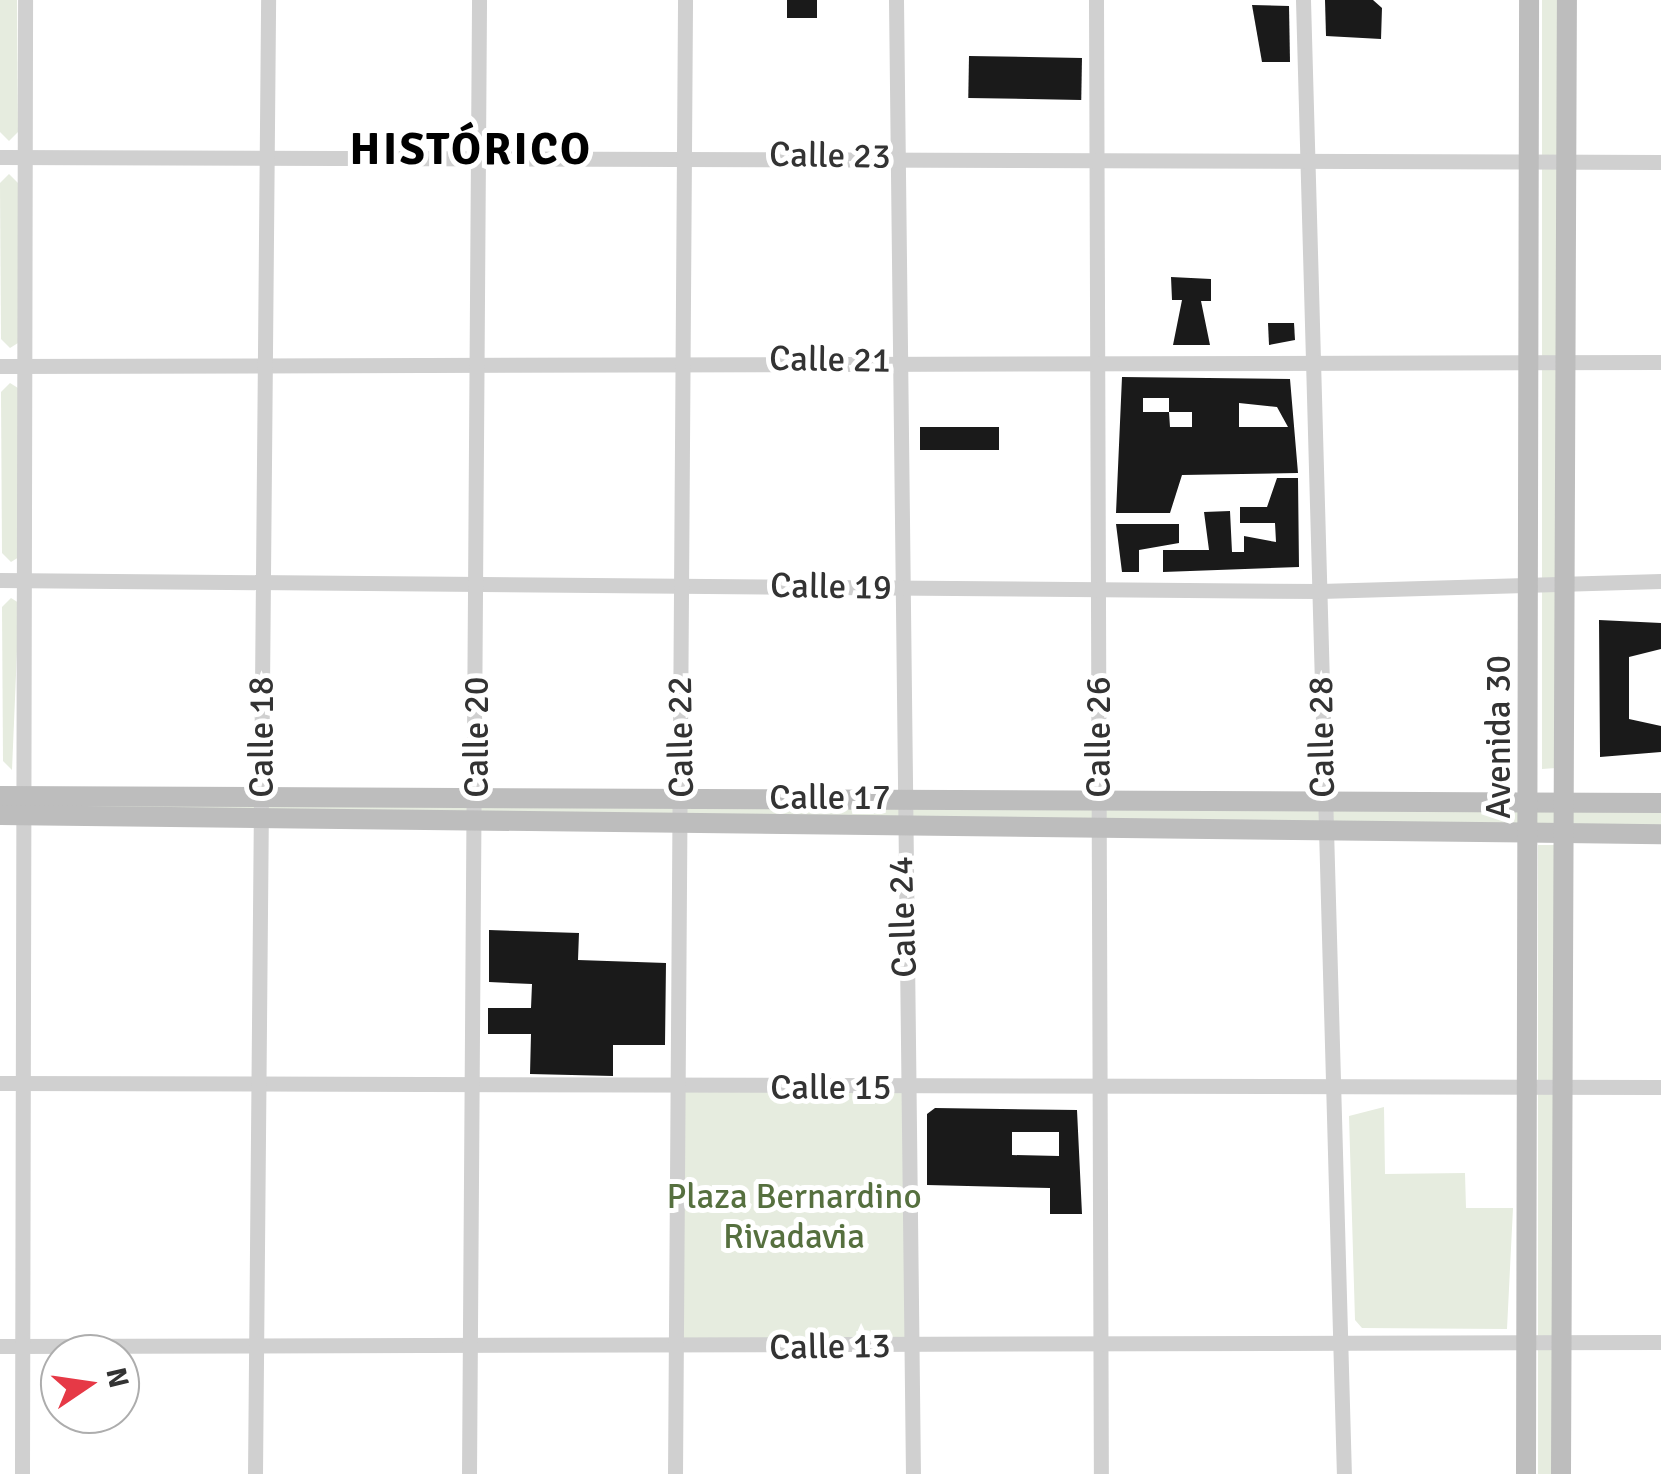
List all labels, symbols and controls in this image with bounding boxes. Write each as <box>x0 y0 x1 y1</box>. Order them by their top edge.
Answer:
district label: HISTÓRICO <box>350 123 592 177</box>
street label: Calle 23 <box>769 134 891 178</box>
street label: Calle 21 <box>769 338 891 382</box>
street label: Calle 19 <box>770 565 892 609</box>
street label: Avenida 30 <box>1478 655 1520 819</box>
street label: Calle 18 <box>241 676 283 798</box>
street label: Calle 20 <box>456 676 498 798</box>
street label: Calle 22 <box>659 676 703 798</box>
street label: Calle 26 <box>1078 676 1120 798</box>
street label: Calle 28 <box>1300 676 1344 798</box>
street label: Calle 17 <box>769 777 891 819</box>
street label: Calle 24 <box>880 856 926 978</box>
street label: Calle 15 <box>770 1067 892 1109</box>
park label: Plaza Bernardino Rivadavia <box>666 1176 922 1258</box>
street label: Calle 13 <box>769 1325 891 1369</box>
north arrow <box>40 1334 140 1434</box>
text: N <box>99 1364 136 1391</box>

